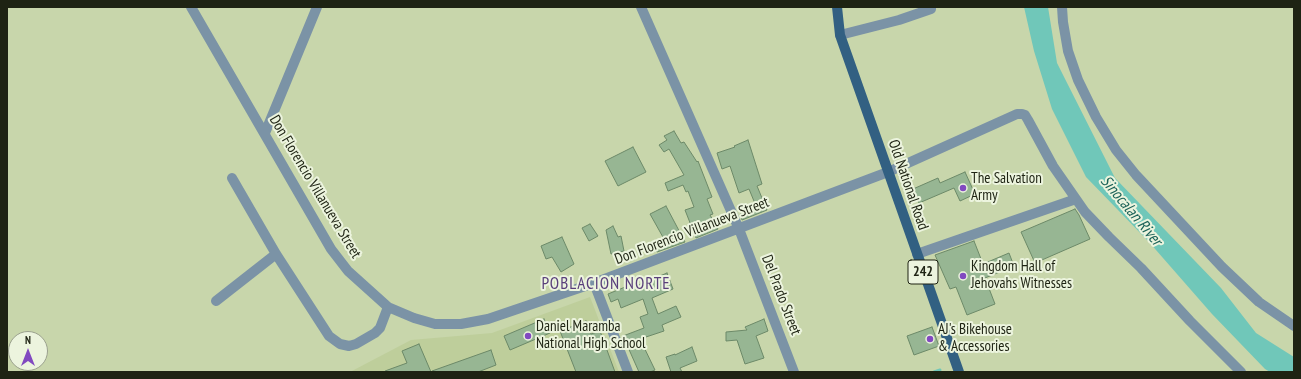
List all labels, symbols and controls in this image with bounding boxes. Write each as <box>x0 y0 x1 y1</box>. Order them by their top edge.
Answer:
street label: Don Florencio Villanueva Street <box>265 112 365 262</box>
street label: Old National Road <box>884 138 932 232</box>
place label: The Salvation Army <box>971 170 1042 205</box>
water label: Sinocalan River <box>1096 172 1166 250</box>
marker: The Salvation Army <box>958 183 968 193</box>
street label: Don Florencio Villanueva Street <box>612 193 772 269</box>
street label: Del Prado Street <box>757 252 805 338</box>
place label: Kingdom Hall of Jehovahs Witnesses <box>971 258 1072 293</box>
road number: 242 <box>908 260 938 284</box>
marker: Kingdom Hall of Jehovahs Witnesses <box>958 271 968 281</box>
district label: POBLACION NORTE <box>541 274 671 294</box>
place label: Daniel Maramba National High School <box>536 318 646 353</box>
place label: AJ's Bikehouse & Accessories <box>938 321 1012 356</box>
north arrow <box>8 331 48 371</box>
marker: Daniel Maramba National High School <box>523 331 533 341</box>
text: N <box>25 333 31 347</box>
marker: AJ's Bikehouse & Accessories <box>925 334 935 344</box>

